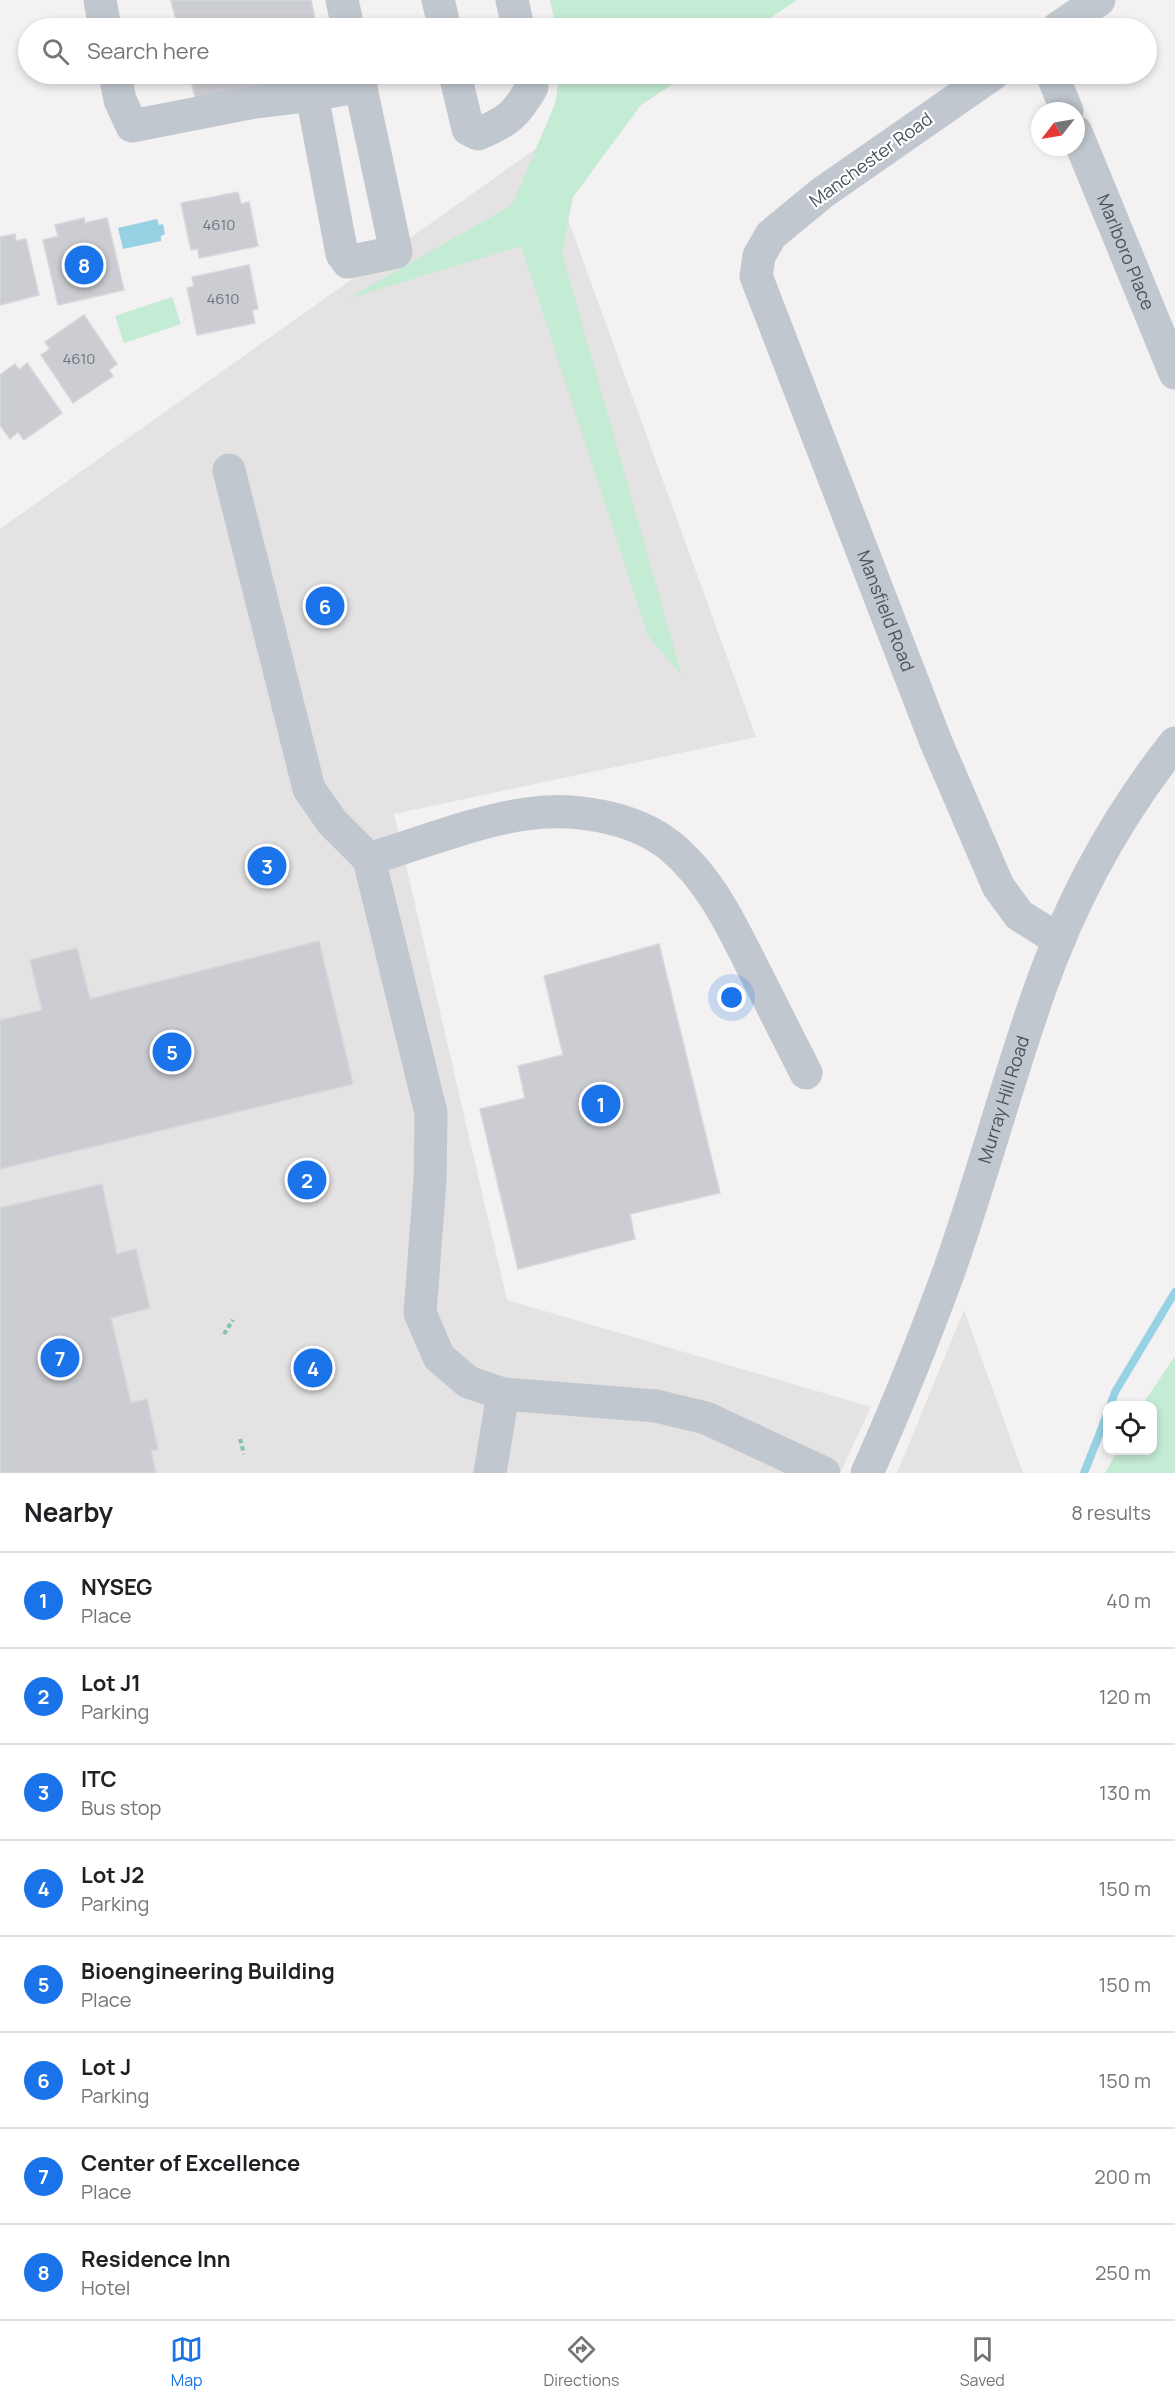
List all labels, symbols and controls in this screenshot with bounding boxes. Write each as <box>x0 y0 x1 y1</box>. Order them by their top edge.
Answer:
search box <box>18 18 1157 84</box>
icon: search <box>39 35 72 68</box>
text: Search here <box>87 36 209 66</box>
north arrow <box>1031 102 1085 156</box>
street label: Manchester Road <box>804 106 937 212</box>
street label: Marlboro Place <box>1092 190 1161 313</box>
house number: 4610 <box>203 214 235 235</box>
pin: 8 <box>64 242 104 288</box>
house number: 4610 <box>207 288 239 309</box>
house number: 4610 <box>63 348 95 369</box>
street label: Mansfield Road <box>852 547 921 675</box>
pin: 6 <box>306 584 344 628</box>
pin: 3 <box>248 844 286 888</box>
your location <box>717 983 746 1012</box>
pin: 5 <box>152 1030 192 1074</box>
street label: Murray Hill Road <box>972 1033 1034 1166</box>
pin: 1 <box>582 1082 620 1126</box>
pin: 2 <box>288 1158 326 1202</box>
pin: 7 <box>40 1336 80 1380</box>
pin: 4 <box>294 1346 332 1390</box>
map controls <box>1103 1401 1157 1455</box>
button: locate <box>1103 1401 1157 1455</box>
text: Nearby <box>24 1494 113 1530</box>
text: 8 results <box>1071 1499 1151 1526</box>
text: NYSEG <box>81 1572 152 1602</box>
text: 1 <box>39 1587 48 1614</box>
text: 40 m <box>1106 1587 1151 1614</box>
text: Place <box>81 1602 131 1629</box>
text: Lot J1 <box>81 1668 141 1698</box>
text: 2 <box>38 1683 49 1710</box>
text: 120 m <box>1099 1683 1151 1710</box>
text: Parking <box>81 1698 149 1725</box>
text: ITC <box>81 1764 117 1794</box>
text: 3 <box>38 1779 49 1806</box>
text: 130 m <box>1099 1779 1151 1806</box>
text: Bus stop <box>81 1794 161 1821</box>
text: Lot J2 <box>81 1860 144 1890</box>
text: 4 <box>37 1875 50 1902</box>
text: 150 m <box>1098 1875 1151 1902</box>
text: Parking <box>81 1890 149 1917</box>
text: Bioengineering Building <box>81 1956 335 1986</box>
text: 5 <box>38 1971 49 1998</box>
text: 150 m <box>1098 1971 1151 1998</box>
text: Place <box>81 1986 131 2013</box>
text: Lot J <box>81 2052 131 2082</box>
text: 6 <box>37 2067 50 2094</box>
text: 150 m <box>1098 2067 1151 2094</box>
text: Parking <box>81 2082 149 2109</box>
text: Center of Excellence <box>81 2148 300 2178</box>
text: 7 <box>38 2163 49 2190</box>
text: 200 m <box>1094 2163 1151 2190</box>
text: Place <box>81 2178 131 2205</box>
text: Residence Inn <box>81 2244 231 2274</box>
text: 8 <box>37 2259 50 2286</box>
text: 250 m <box>1095 2259 1151 2286</box>
text: Hotel <box>81 2274 131 2301</box>
tab: Map <box>170 2333 203 2391</box>
tab: Directions <box>544 2333 619 2391</box>
tab: Saved <box>960 2333 1005 2391</box>

